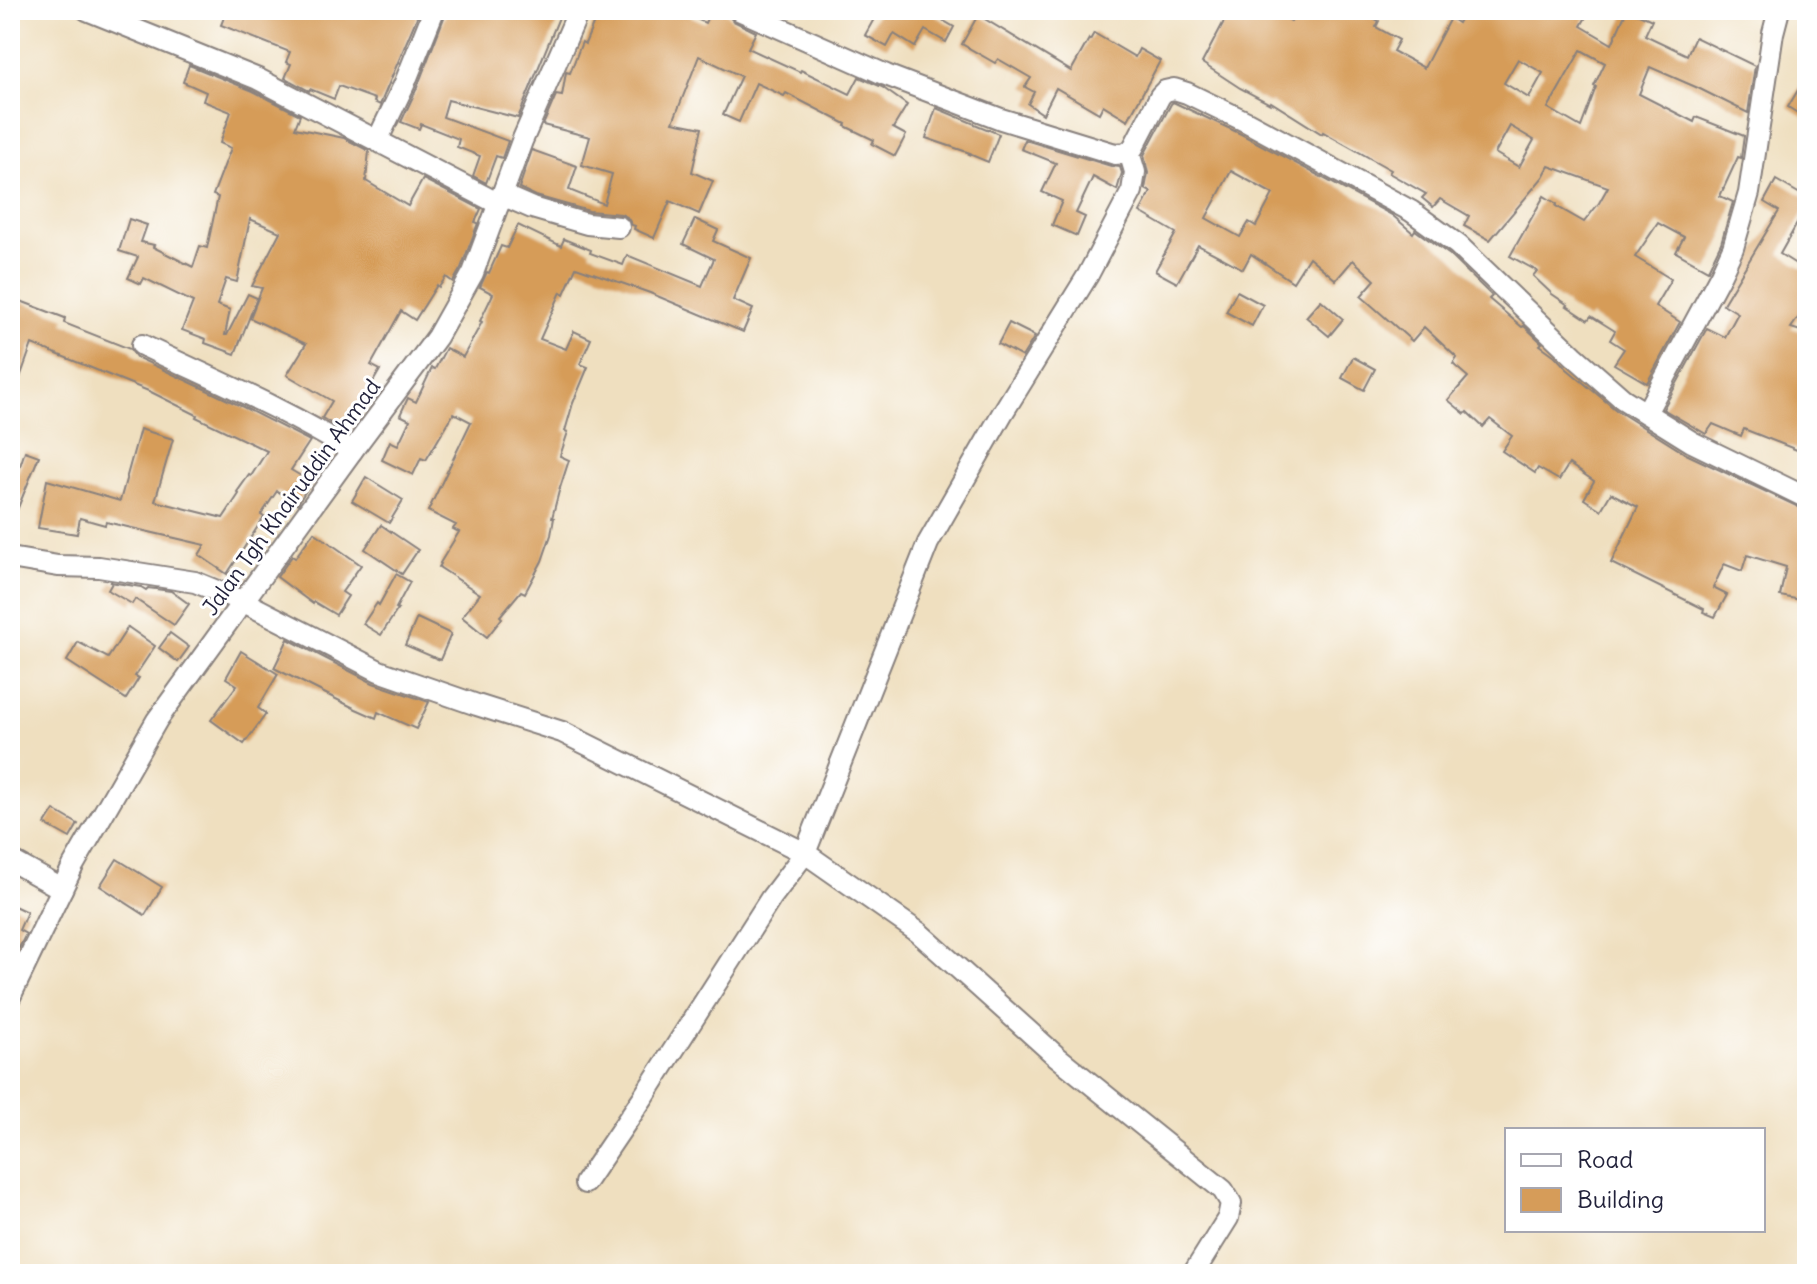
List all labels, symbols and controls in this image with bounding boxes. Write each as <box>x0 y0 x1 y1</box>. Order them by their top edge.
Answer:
street label: Jalan Tgh Khairuddin Ahmad <box>196 373 386 621</box>
legend <box>1505 1128 1765 1232</box>
text: Road <box>1577 1144 1633 1174</box>
text: Building <box>1577 1184 1664 1214</box>

